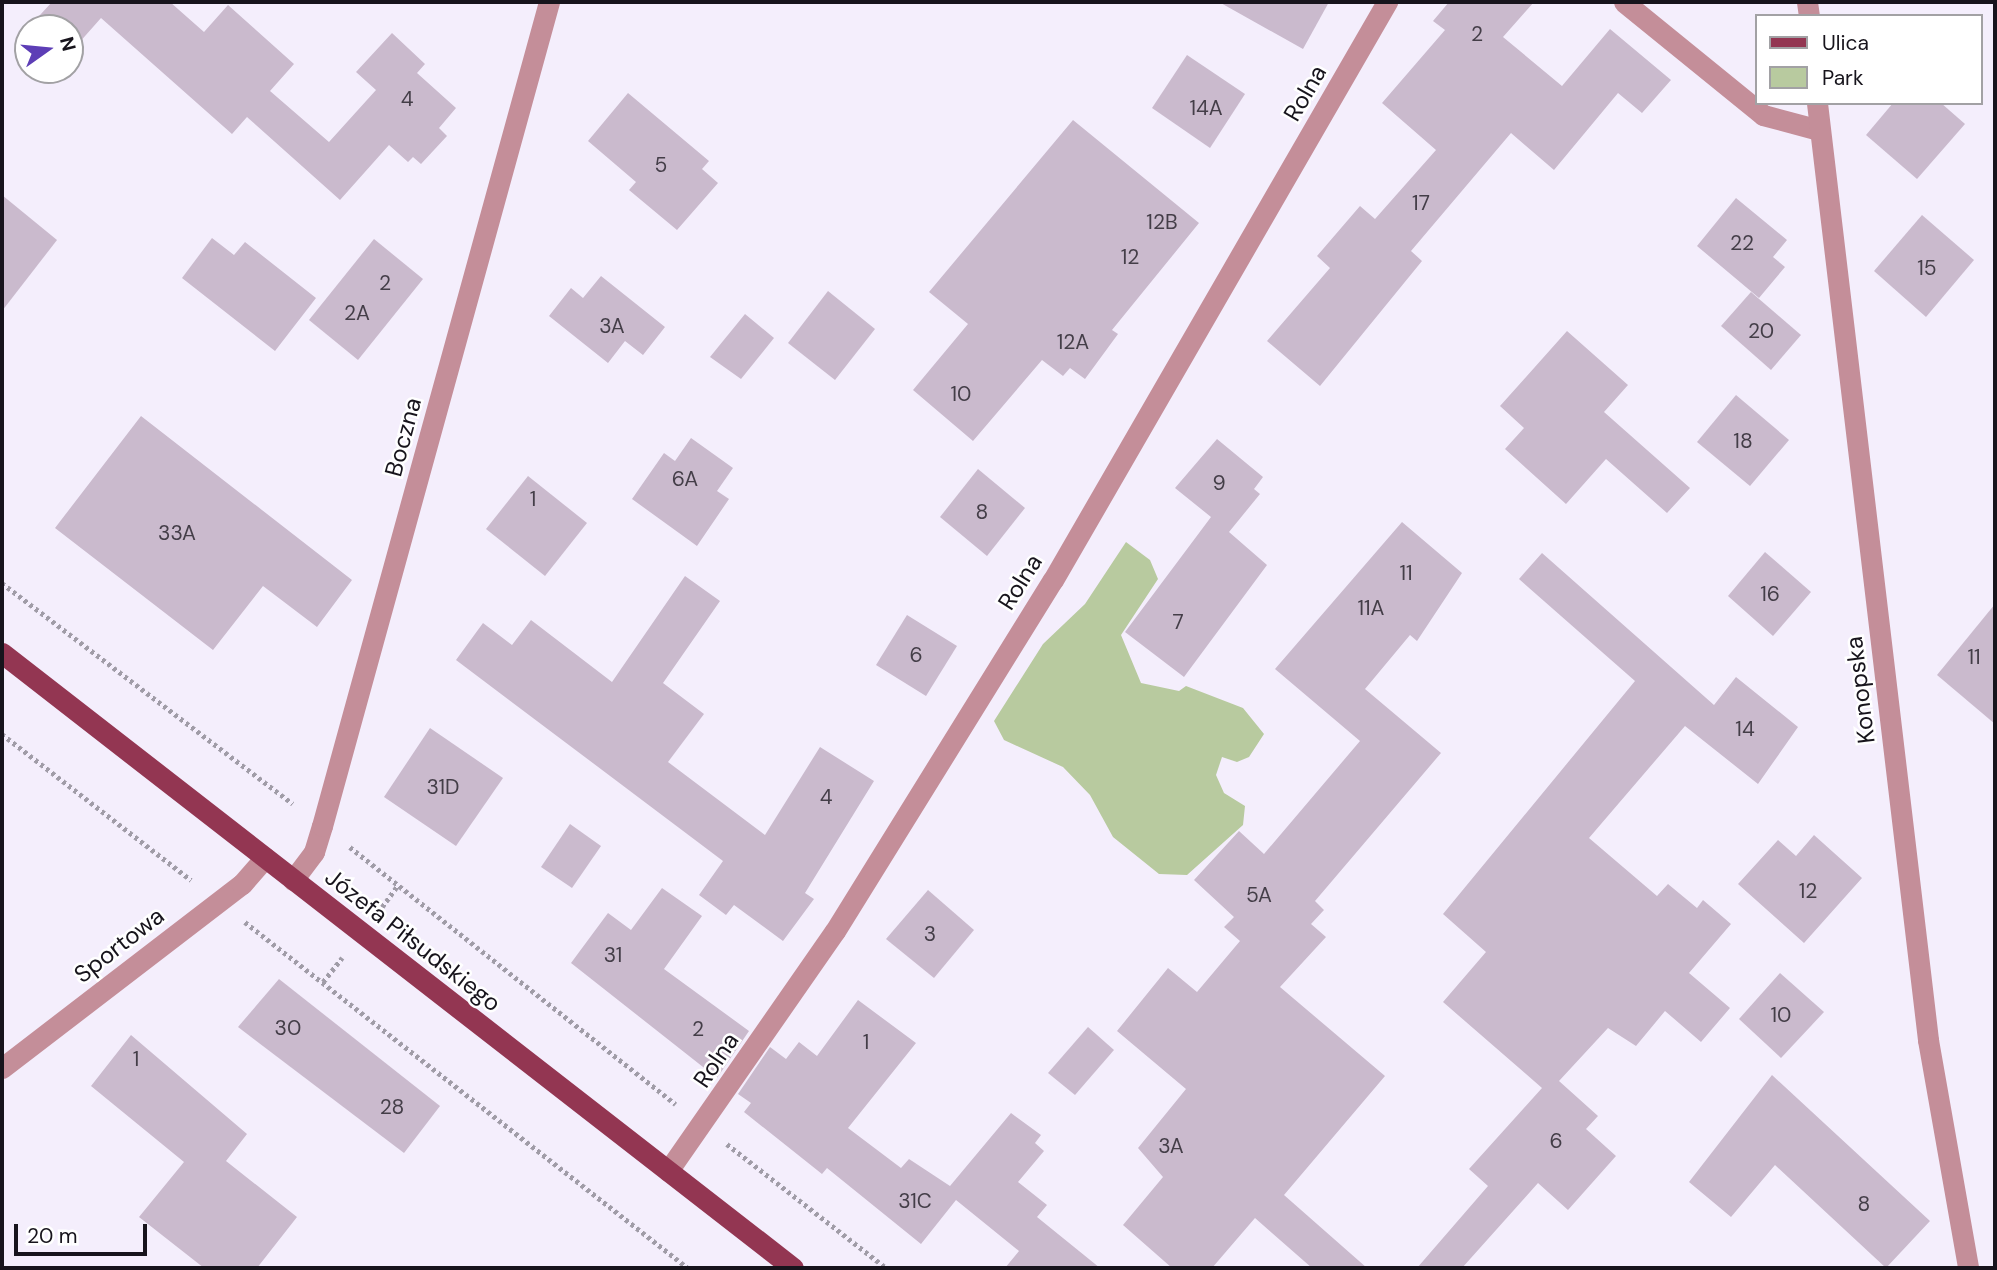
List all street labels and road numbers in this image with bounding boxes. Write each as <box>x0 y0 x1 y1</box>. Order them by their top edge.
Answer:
street label: Rolna <box>1278 60 1332 126</box>
street label: Boczna <box>379 395 427 479</box>
street label: Rolna <box>992 549 1048 615</box>
street label: Konopska <box>1839 635 1881 745</box>
street label: Józefa Piłsudskiego <box>319 862 507 1018</box>
street label: Sportowa <box>68 901 170 989</box>
street label: Rolna <box>687 1027 745 1093</box>

